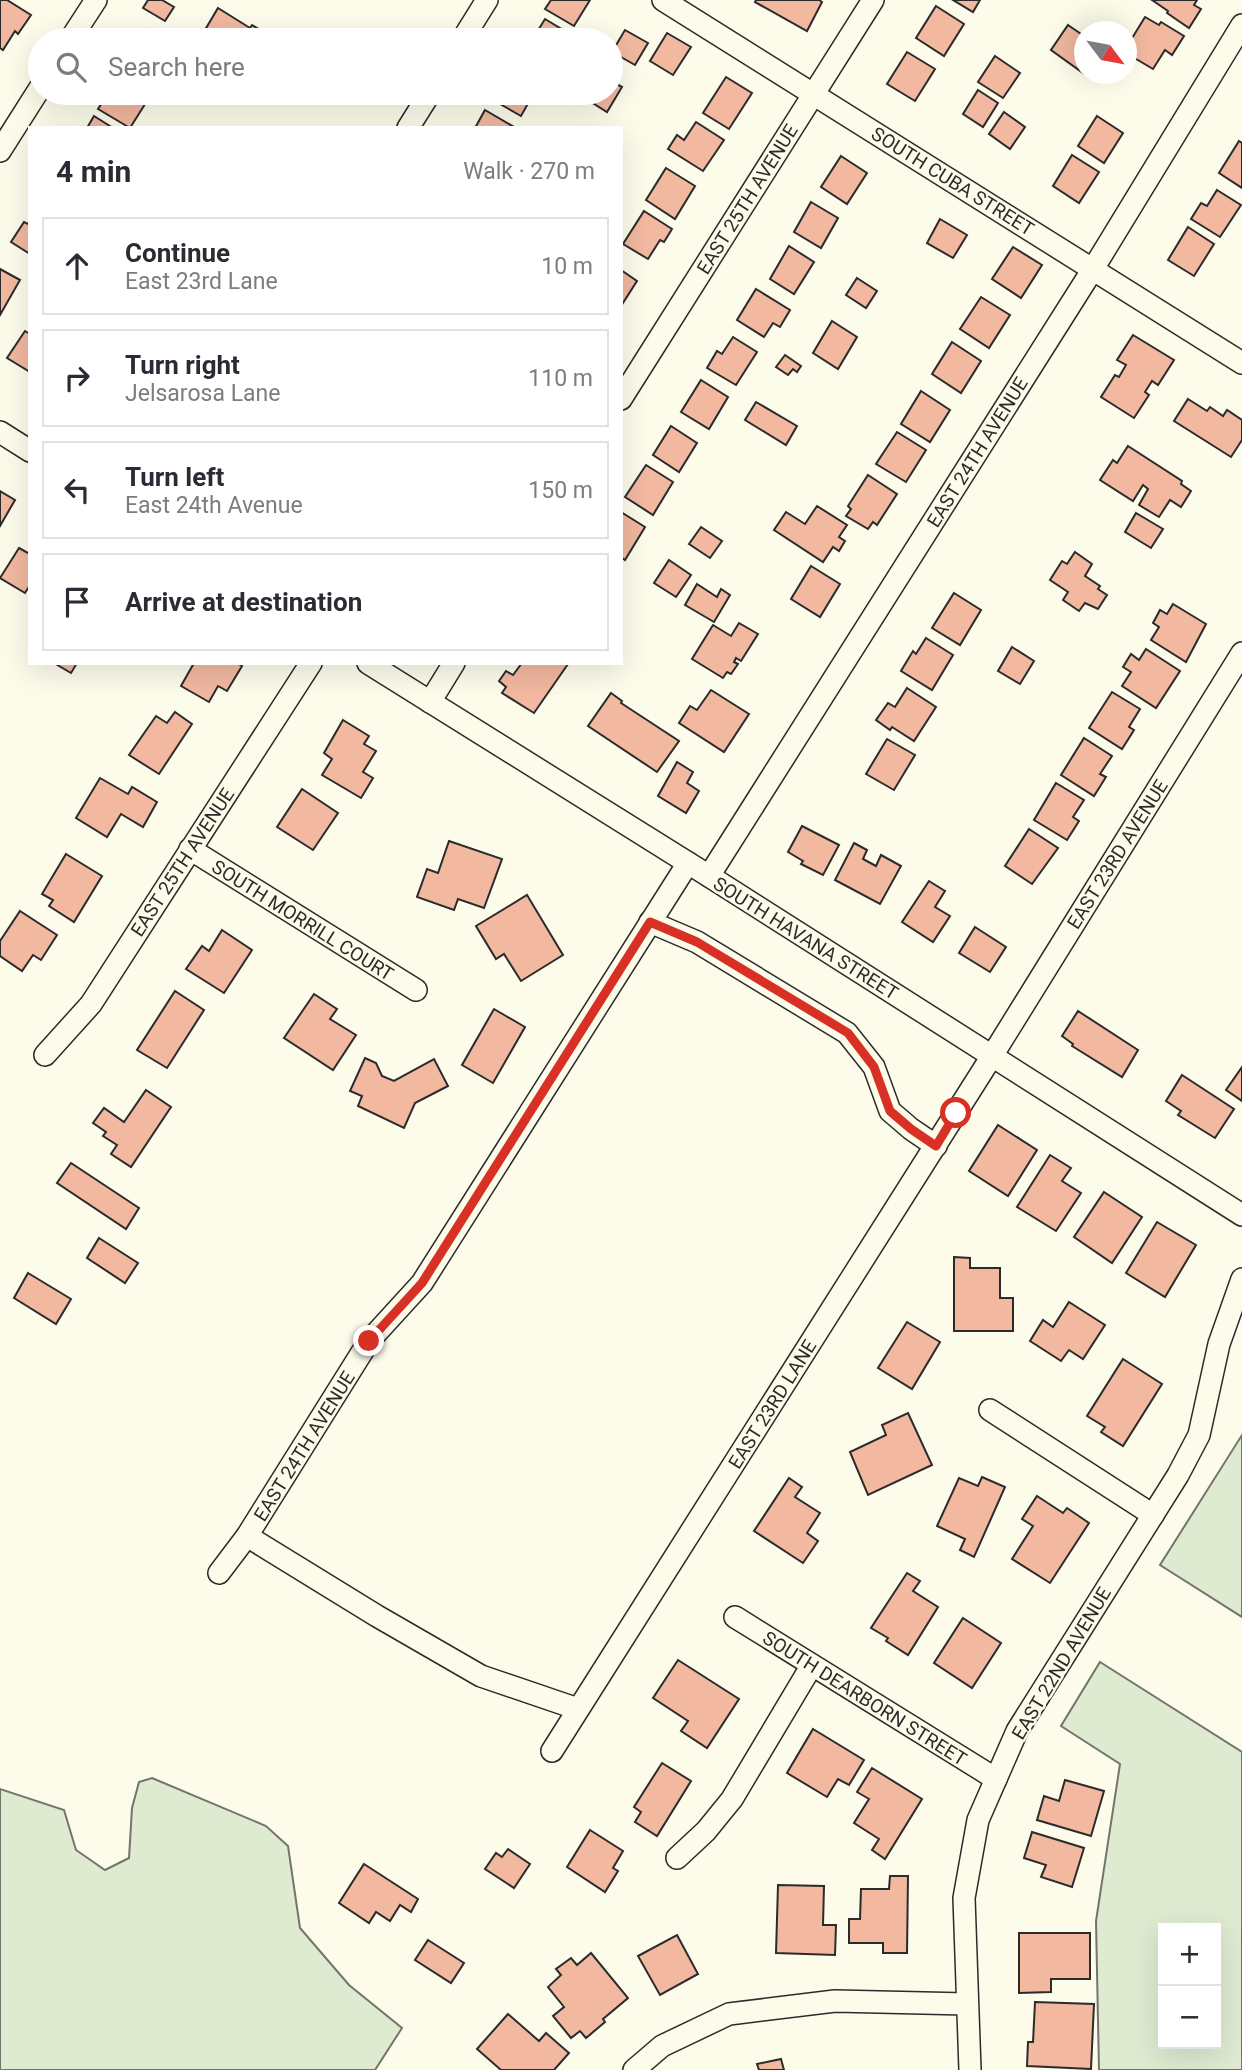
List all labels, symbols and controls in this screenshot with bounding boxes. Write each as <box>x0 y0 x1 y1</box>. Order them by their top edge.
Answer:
north arrow <box>1074 21 1137 84</box>
search box <box>28 28 623 105</box>
icon: search <box>52 48 90 86</box>
text: Search here <box>108 52 245 82</box>
street label: EAST 25TH AVENUE <box>692 120 803 278</box>
street label: SOUTH CUBA STREET <box>867 122 1038 241</box>
text: 4 min <box>56 154 131 189</box>
text: Walk · 270 m <box>463 158 595 185</box>
text: Continue <box>125 238 230 268</box>
icon: ahead <box>58 247 96 285</box>
text: 10 m <box>541 253 593 280</box>
text: East 23rd Lane <box>125 268 278 295</box>
text: Turn right <box>125 350 240 380</box>
icon: right <box>58 359 96 397</box>
text: 110 m <box>528 365 593 392</box>
street label: EAST 24TH AVENUE <box>922 373 1033 531</box>
text: Jelsarosa Lane <box>125 380 280 407</box>
text: Turn left <box>125 462 224 492</box>
icon: left <box>58 471 96 509</box>
text: 150 m <box>528 477 593 504</box>
text: East 24th Avenue <box>125 492 303 519</box>
icon: arrive <box>58 583 96 621</box>
text: Arrive at destination <box>125 587 362 617</box>
street label: EAST 23RD AVENUE <box>1062 775 1173 933</box>
street label: EAST 25TH AVENUE <box>126 784 239 941</box>
street label: SOUTH MORRILL COURT <box>208 855 398 986</box>
street label: SOUTH HAVANA STREET <box>709 872 902 1005</box>
route start <box>940 1097 971 1128</box>
route end <box>353 1325 384 1356</box>
street label: EAST 23RD LANE <box>724 1335 821 1473</box>
street label: EAST 24TH AVENUE <box>249 1367 360 1525</box>
street label: EAST 22ND AVENUE <box>1007 1583 1116 1743</box>
street label: SOUTH DEARBORN STREET <box>759 1626 971 1771</box>
map controls <box>1158 1923 1221 2049</box>
button: + <box>1158 1923 1221 1986</box>
button: − <box>1158 1986 1221 2049</box>

